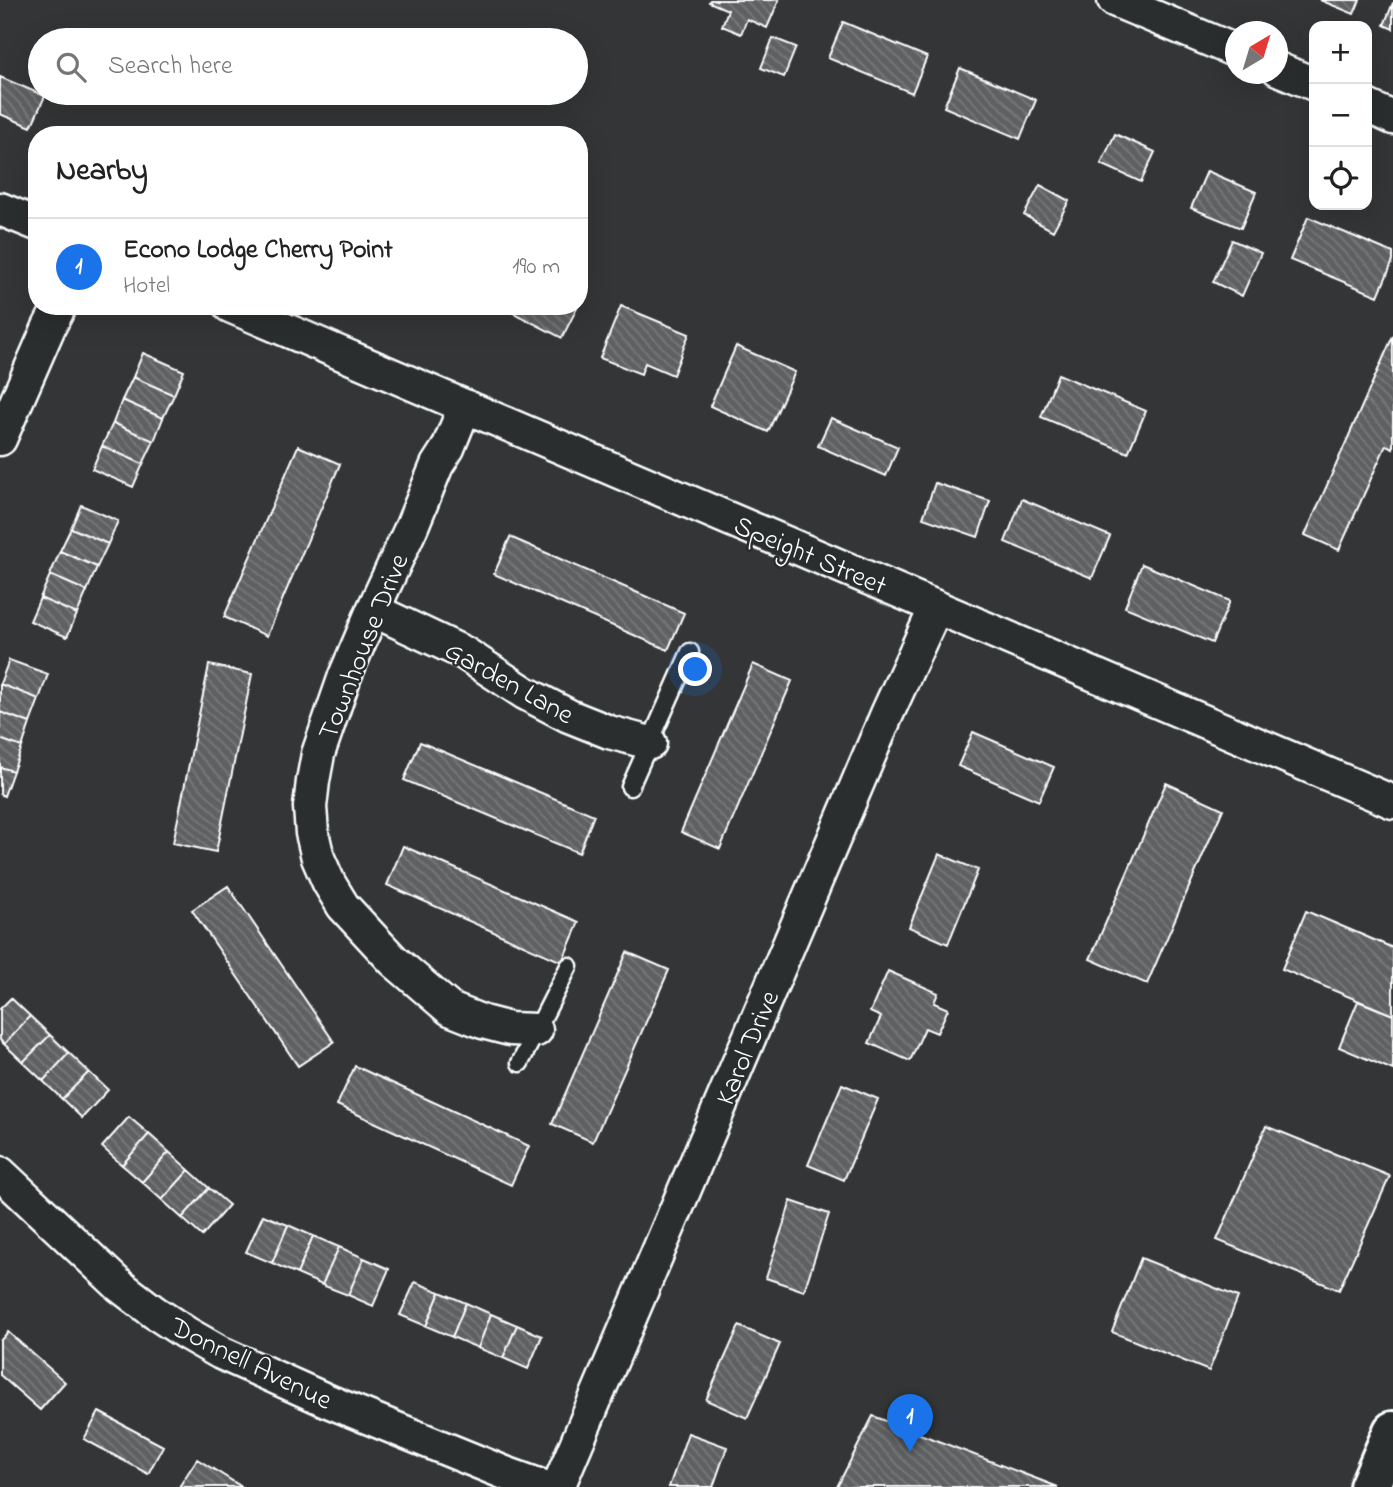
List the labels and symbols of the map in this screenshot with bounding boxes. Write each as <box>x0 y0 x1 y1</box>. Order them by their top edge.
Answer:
north arrow <box>1225 21 1288 84</box>
street label: Speight Street <box>727 507 892 608</box>
street label: Townhouse Drive <box>309 548 421 747</box>
street label: Garden Lane <box>436 632 581 737</box>
your location <box>678 652 712 686</box>
street label: Karol Drive <box>707 984 792 1112</box>
street label: Donnell Avenue <box>162 1308 339 1422</box>
pin: 1 <box>887 1394 933 1452</box>

